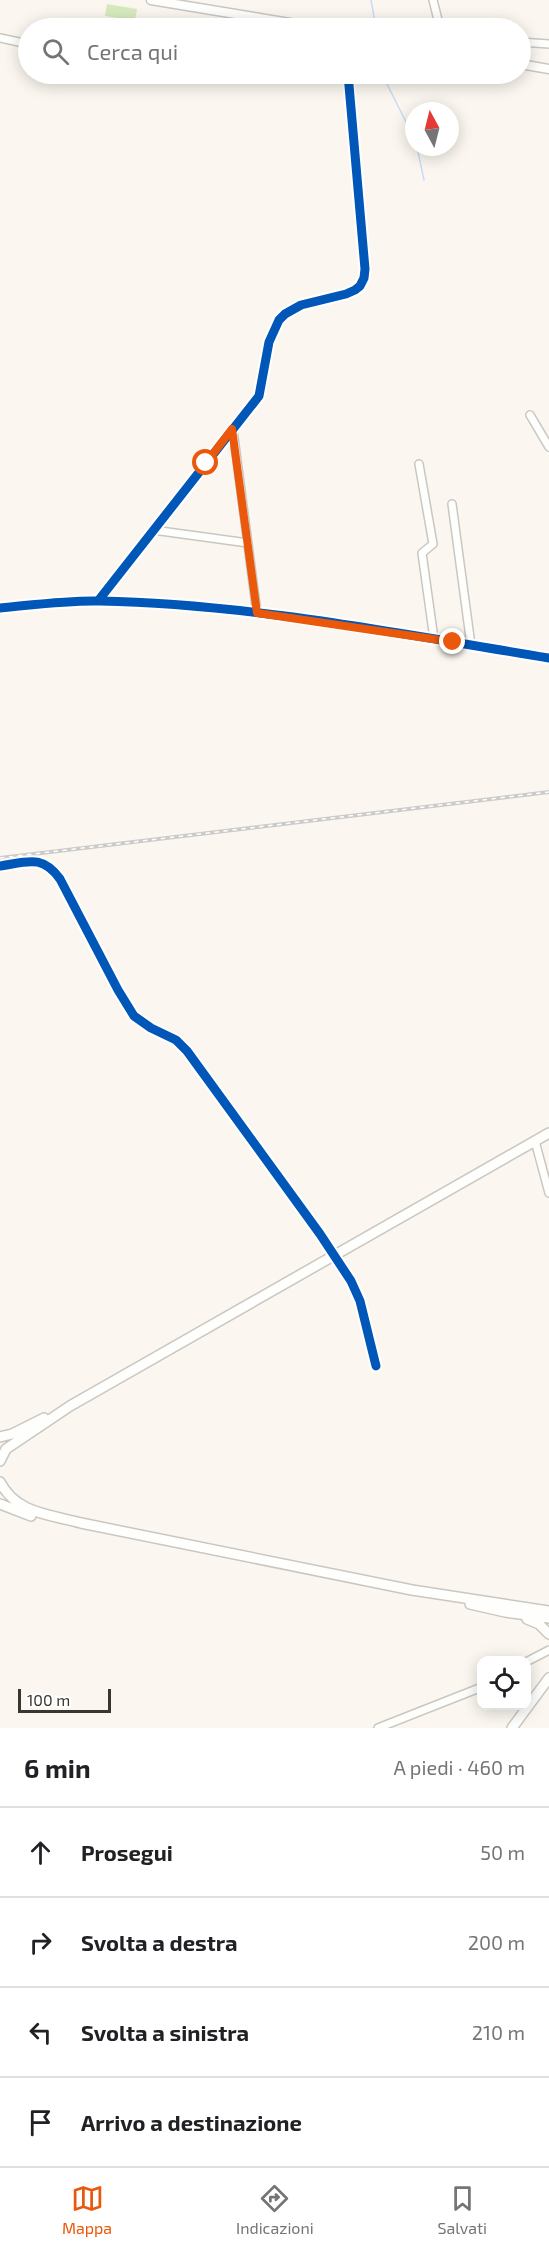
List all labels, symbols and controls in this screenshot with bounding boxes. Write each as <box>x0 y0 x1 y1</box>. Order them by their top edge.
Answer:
search box <box>18 18 531 84</box>
icon: search <box>39 35 72 68</box>
text: Cerca qui <box>87 38 178 64</box>
north arrow <box>405 102 459 156</box>
route start <box>192 449 218 475</box>
route end <box>439 628 465 654</box>
map controls <box>477 1656 531 1710</box>
button: locate <box>477 1656 531 1710</box>
scale bar <box>18 1686 111 1714</box>
text: 100 m <box>27 1690 70 1709</box>
text: 6 min <box>24 1752 91 1783</box>
text: A piedi · 460 m <box>393 1755 525 1779</box>
icon: ahead <box>24 1836 57 1869</box>
text: Prosegui <box>81 1839 173 1865</box>
text: 50 m <box>480 1840 525 1864</box>
icon: right <box>24 1926 57 1959</box>
text: Svolta a destra <box>81 1929 238 1955</box>
text: 200 m <box>468 1930 525 1954</box>
icon: left <box>24 2016 57 2049</box>
text: Svolta a sinistra <box>81 2019 249 2045</box>
text: 210 m <box>472 2020 525 2044</box>
icon: arrive <box>24 2106 57 2139</box>
text: Arrivo a destinazione <box>81 2109 302 2135</box>
tab: Mappa <box>62 2182 112 2237</box>
tab: Indicazioni <box>236 2182 314 2237</box>
tab: Salvati <box>438 2182 487 2237</box>

